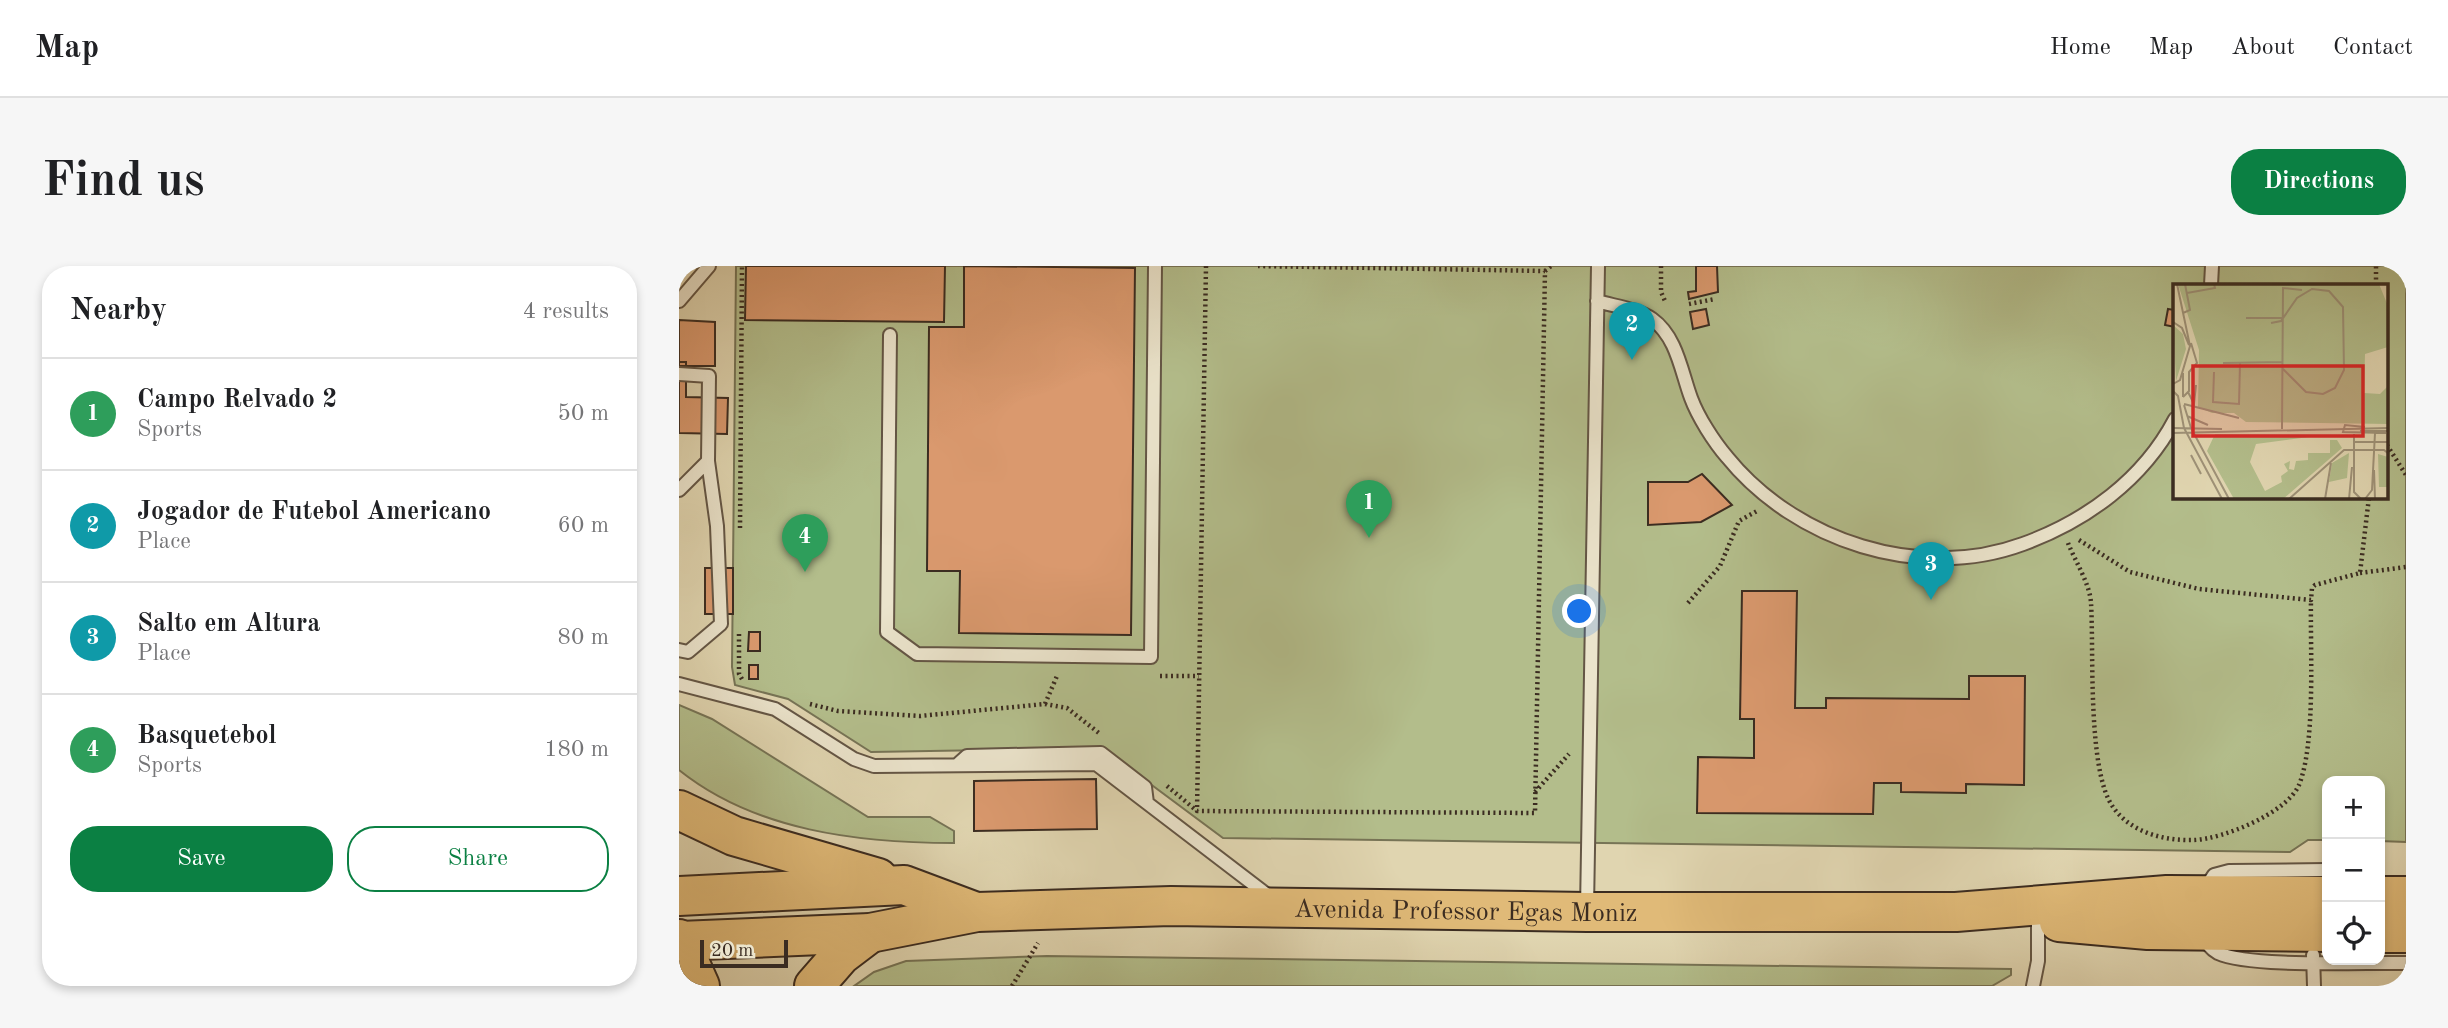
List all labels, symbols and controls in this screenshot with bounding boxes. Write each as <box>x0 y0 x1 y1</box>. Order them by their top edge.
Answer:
text: Map <box>35 32 99 65</box>
text: Home <box>2050 36 2111 60</box>
text: Map <box>2149 36 2193 60</box>
text: About <box>2231 36 2295 60</box>
text: Contact <box>2333 36 2413 60</box>
button: Directions <box>2231 149 2406 215</box>
text: Find us <box>42 158 205 207</box>
inset map <box>2173 284 2389 499</box>
text: Nearby <box>70 296 167 326</box>
text: 4 results <box>523 300 609 323</box>
pin: 2 <box>1609 302 1655 360</box>
text: Campo Relvado 2 <box>137 387 337 413</box>
text: 1 <box>86 402 100 425</box>
text: 50 m <box>558 402 609 425</box>
text: Sports <box>137 418 202 441</box>
pin: 1 <box>1346 480 1392 538</box>
text: Jogador de Futebol Americano <box>137 499 491 525</box>
text: 2 <box>86 514 100 537</box>
text: 60 m <box>558 514 609 537</box>
pin: 4 <box>782 514 828 572</box>
text: Place <box>137 530 191 553</box>
pin: 3 <box>1908 542 1954 600</box>
your location <box>1562 594 1596 628</box>
text: Salto em Altura <box>137 611 320 637</box>
text: 3 <box>86 626 100 649</box>
text: 80 m <box>558 626 609 649</box>
text: Place <box>137 642 191 665</box>
text: Basquetebol <box>137 723 277 749</box>
text: 4 <box>86 738 100 761</box>
text: 180 m <box>544 738 609 761</box>
text: Sports <box>137 754 202 777</box>
map controls <box>2322 776 2385 965</box>
button: + <box>2322 776 2385 839</box>
button: Save <box>70 826 333 892</box>
button: Share <box>347 826 609 892</box>
button: − <box>2322 839 2385 902</box>
street label: Avenida Professor Egas Moniz <box>1294 897 1637 927</box>
button: locate <box>2322 902 2385 965</box>
scale bar <box>700 937 787 969</box>
text: 20 m <box>711 942 753 961</box>

